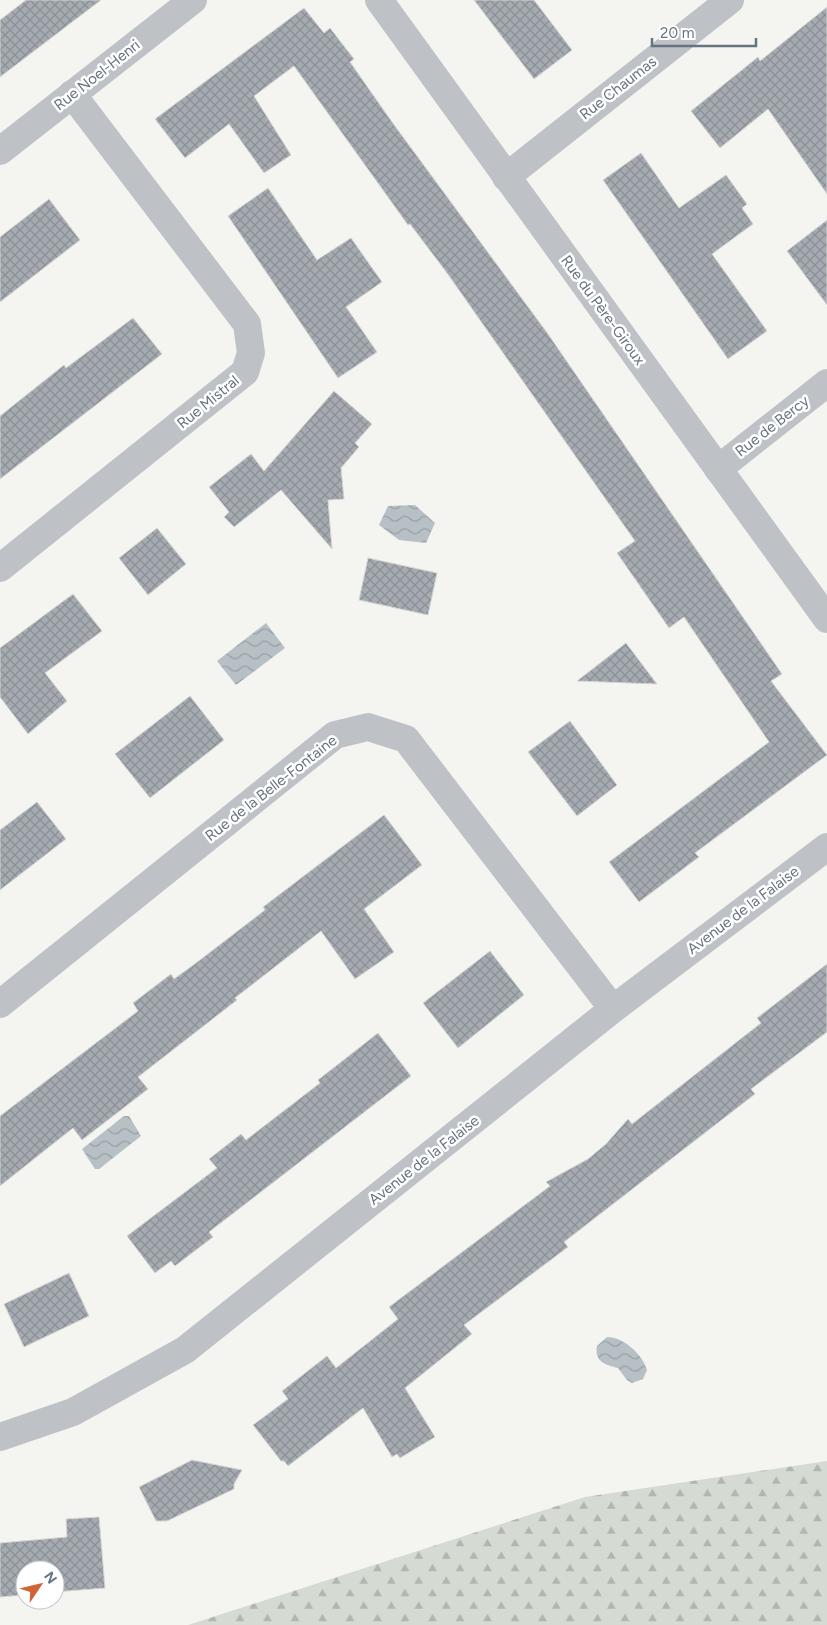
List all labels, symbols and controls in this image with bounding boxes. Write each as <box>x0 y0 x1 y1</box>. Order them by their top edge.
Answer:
scale bar <box>652 15 756 47</box>
text: 20 m <box>660 24 694 42</box>
street label: Rue Noel-Henri <box>50 36 144 114</box>
street label: Rue Chaumas <box>576 53 660 123</box>
street label: Rue du Père-Giroux <box>557 252 649 368</box>
street label: Rue Mistral <box>173 372 243 432</box>
street label: Rue de Bercy <box>732 392 813 460</box>
street label: Rue de la Belle-Fontaine <box>202 731 340 845</box>
street label: Avenue de la Falaise <box>684 862 802 958</box>
street label: Avenue de la Falaise <box>365 1111 483 1209</box>
north arrow <box>15 1560 65 1610</box>
text: N <box>40 1569 60 1587</box>

